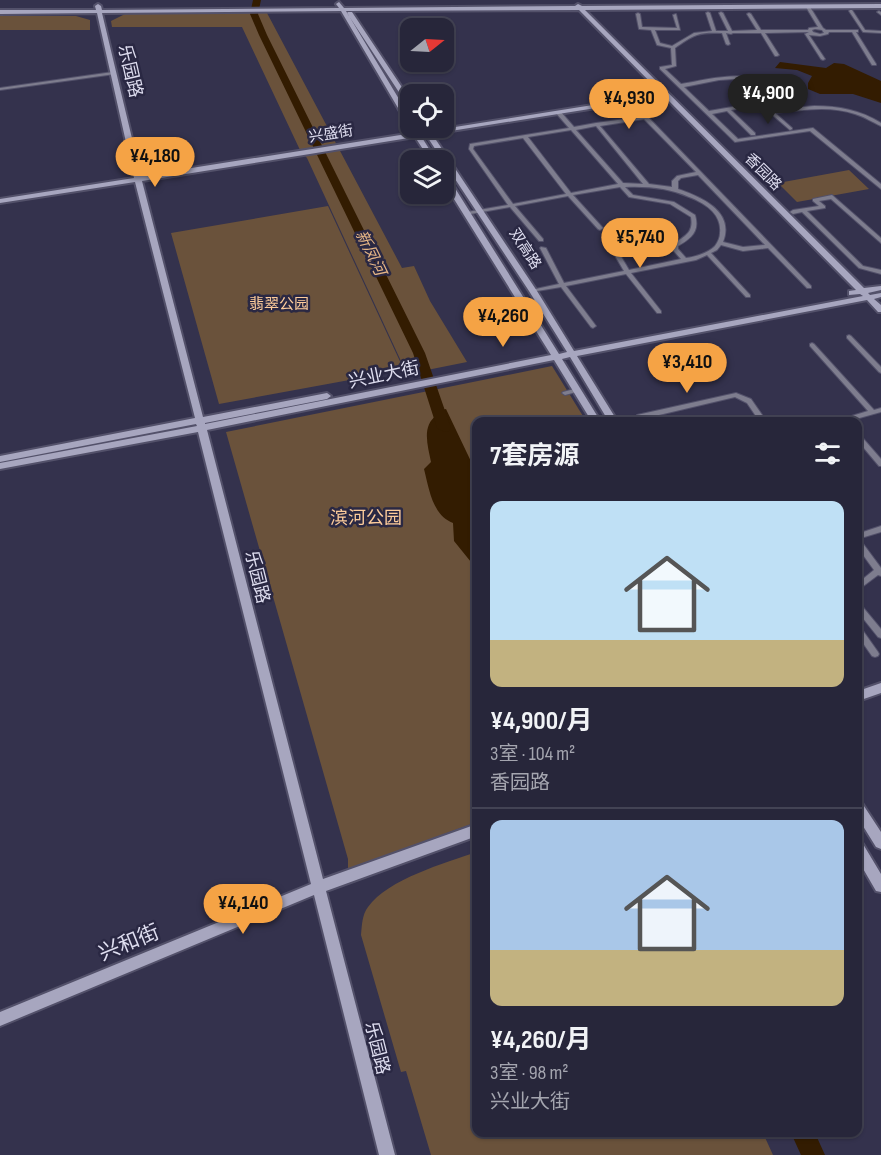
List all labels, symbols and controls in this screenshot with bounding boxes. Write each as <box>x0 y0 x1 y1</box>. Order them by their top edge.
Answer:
north arrow <box>400 18 454 72</box>
map controls <box>400 18 454 204</box>
street label: 乐园路 <box>114 42 146 100</box>
pin: ¥4,900 <box>719 74 817 125</box>
pin: ¥4,930 <box>580 79 678 130</box>
text: ¥4,900 <box>742 81 794 105</box>
button: locate <box>400 84 454 138</box>
text: ¥4,930 <box>603 86 655 110</box>
street label: 兴盛街 <box>307 121 355 147</box>
pin: ¥4,180 <box>106 137 204 188</box>
text: ¥4,180 <box>130 144 180 168</box>
street label: 香园路 <box>740 149 786 195</box>
button: layers <box>400 150 454 204</box>
pin: ¥5,740 <box>591 218 689 269</box>
street label: 双高路 <box>505 225 545 273</box>
text: ¥5,740 <box>615 225 665 249</box>
water label: 新凤河 <box>351 227 390 281</box>
park label: 翡翠公园 <box>249 295 309 314</box>
pin: ¥4,260 <box>454 297 552 348</box>
text: ¥4,260 <box>477 304 529 328</box>
pin: ¥3,410 <box>638 343 736 394</box>
text: ¥3,410 <box>662 350 712 374</box>
street label: 兴业大街 <box>347 357 421 393</box>
icon: filters <box>811 437 844 470</box>
text: 7套房源 <box>490 441 579 472</box>
park label: 滨河公园 <box>330 508 402 529</box>
icon: home <box>613 540 721 648</box>
street label: 乐园路 <box>240 548 274 606</box>
text: ¥4,900/月 <box>490 706 593 737</box>
text: 3室 · 104 m² <box>490 742 575 766</box>
text: 香园路 <box>490 771 550 795</box>
icon: home <box>613 859 721 967</box>
pin: ¥4,140 <box>194 884 292 935</box>
text: ¥4,140 <box>218 891 268 915</box>
street label: 兴和街 <box>95 920 163 966</box>
street label: 乐园路 <box>360 1019 394 1077</box>
text: ¥4,260/月 <box>490 1025 592 1056</box>
text: 3室 · 98 m² <box>490 1061 569 1085</box>
text: 兴业大街 <box>490 1090 570 1114</box>

